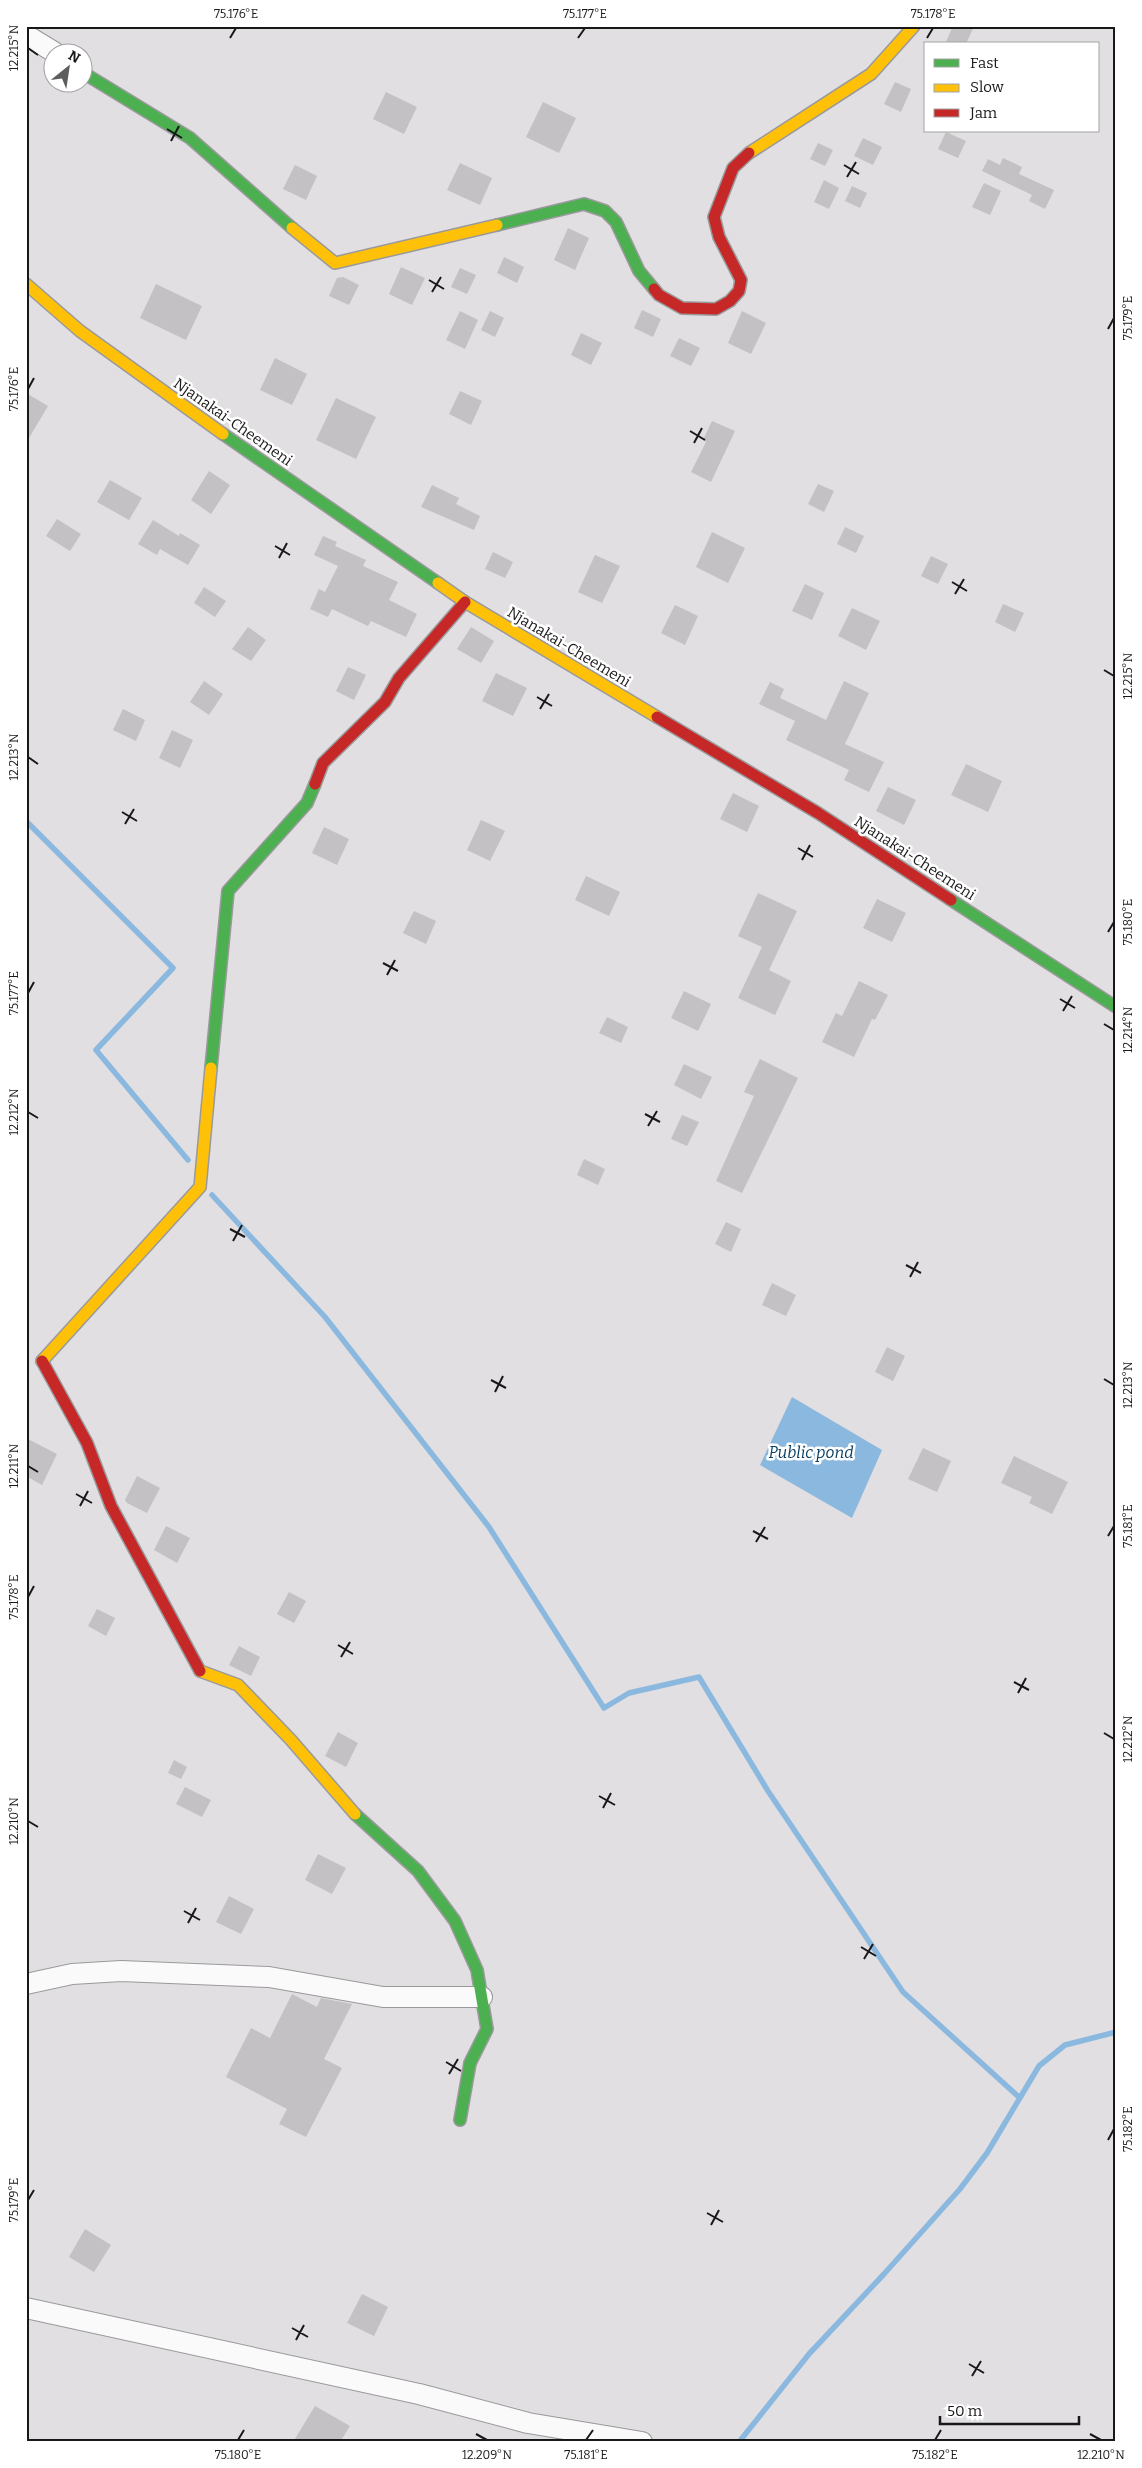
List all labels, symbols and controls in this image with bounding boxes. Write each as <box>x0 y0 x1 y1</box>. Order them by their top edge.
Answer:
text: 75.176°E <box>214 7 258 21</box>
text: 75.177°E <box>563 7 607 21</box>
text: 75.178°E <box>911 7 955 21</box>
text: 12.215°N <box>7 24 21 71</box>
north arrow <box>42 42 92 92</box>
legend <box>924 42 1100 132</box>
text: N <box>65 47 83 67</box>
text: Fast <box>970 54 999 72</box>
text: Slow <box>970 78 1005 96</box>
text: Jam <box>969 104 998 122</box>
text: 75.179°E <box>1121 296 1135 340</box>
text: 75.176°E <box>7 367 21 411</box>
street label: Njanakai-Cheemeni <box>170 374 296 470</box>
street label: Njanakai-Cheemeni <box>504 603 634 691</box>
text: 12.215°N <box>1121 652 1135 699</box>
text: 12.213°N <box>7 733 21 781</box>
street label: Njanakai-Cheemeni <box>851 812 979 904</box>
text: 75.180°E <box>1121 899 1135 945</box>
text: 75.177°E <box>7 971 21 1015</box>
text: 12.214°N <box>1121 1006 1135 1053</box>
text: 12.212°N <box>7 1088 21 1135</box>
text: 12.213°N <box>1121 1361 1135 1409</box>
text: 12.211°N <box>7 1443 21 1488</box>
water label: Public pond <box>768 1443 854 1462</box>
text: 75.181°E <box>1121 1504 1135 1548</box>
text: 75.178°E <box>7 1575 21 1619</box>
text: 12.212°N <box>1121 1715 1135 1762</box>
text: 12.210°N <box>7 1797 21 1845</box>
text: 75.182°E <box>1121 2106 1135 2152</box>
text: 75.179°E <box>7 2178 21 2222</box>
scale bar <box>940 2393 1078 2425</box>
text: 50 m <box>947 2402 983 2420</box>
text: 75.180°E <box>215 2448 261 2462</box>
text: 12.209°N <box>462 2448 512 2462</box>
text: 75.181°E <box>564 2448 608 2462</box>
text: 75.182°E <box>912 2448 958 2462</box>
text: 12.210°N <box>1077 2448 1125 2462</box>

